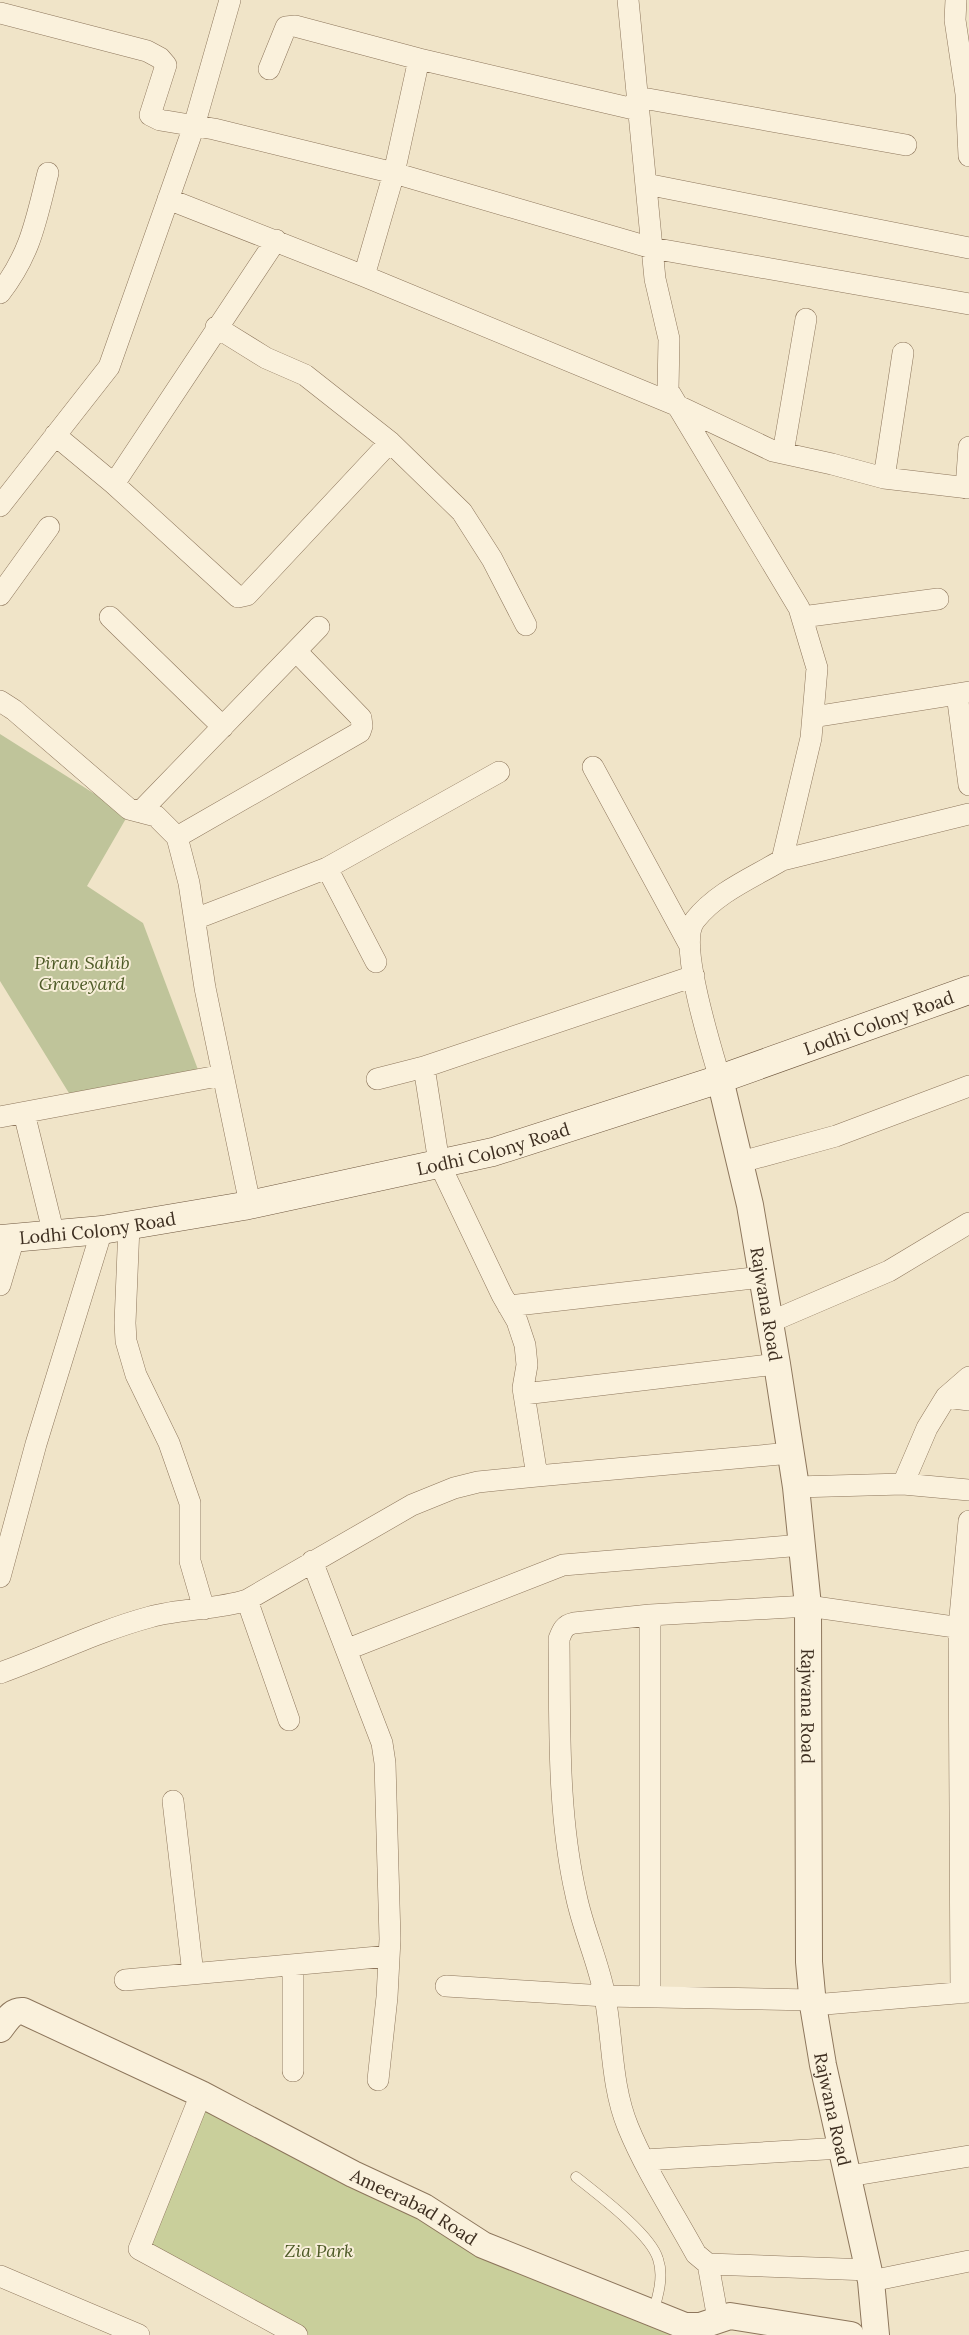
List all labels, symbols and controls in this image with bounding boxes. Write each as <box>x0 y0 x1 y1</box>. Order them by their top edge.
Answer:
park label: Piran Sahib Graveyard <box>34 951 130 995</box>
street label: Lodhi Colony Road <box>800 985 957 1060</box>
street label: Lodhi Colony Road <box>414 1117 573 1180</box>
street label: Lodhi Colony Road <box>18 1206 178 1249</box>
street label: Rajwana Road <box>746 1245 788 1363</box>
street label: Rajwana Road <box>797 1648 820 1764</box>
street label: Rajwana Road <box>810 2051 857 2168</box>
street label: Ameerabad Road <box>346 2163 482 2250</box>
park label: Zia Park <box>285 2239 353 2262</box>

